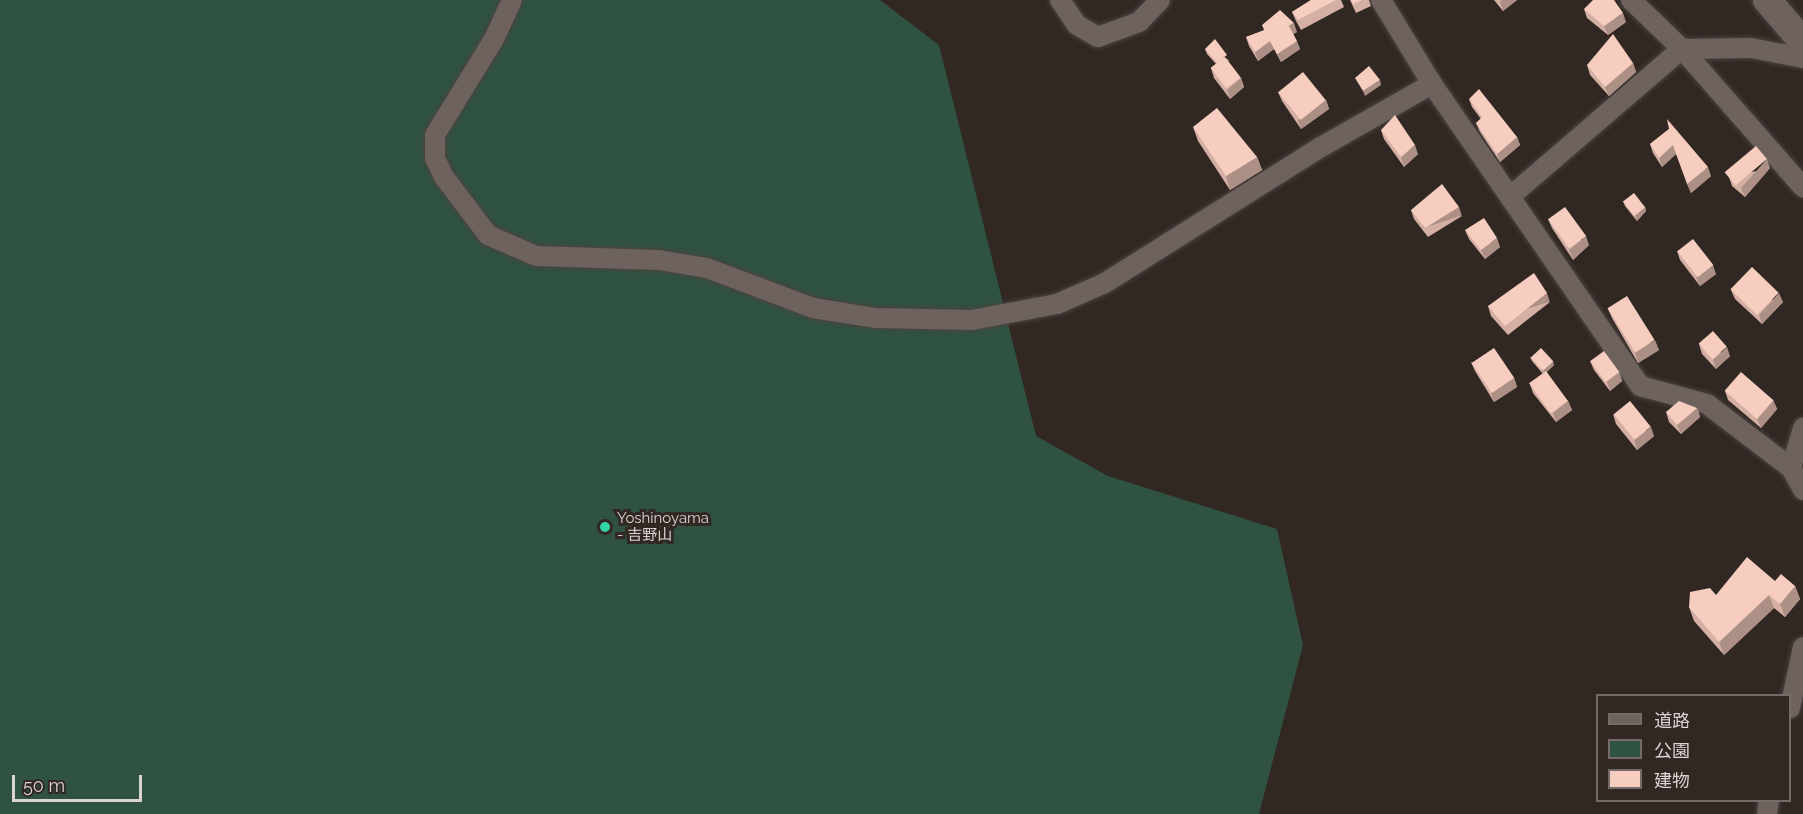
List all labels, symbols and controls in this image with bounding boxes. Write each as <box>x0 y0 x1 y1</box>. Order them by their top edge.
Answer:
place label: Yoshinoyama - 吉野山 <box>617 509 709 544</box>
marker: Yoshinoyama - 吉野山 <box>598 520 612 534</box>
legend <box>1596 694 1791 802</box>
text: 道路 <box>1654 710 1690 731</box>
text: 公園 <box>1654 740 1690 761</box>
scale bar <box>15 763 146 801</box>
text: 建物 <box>1654 770 1690 791</box>
text: 50 m <box>23 775 65 796</box>

